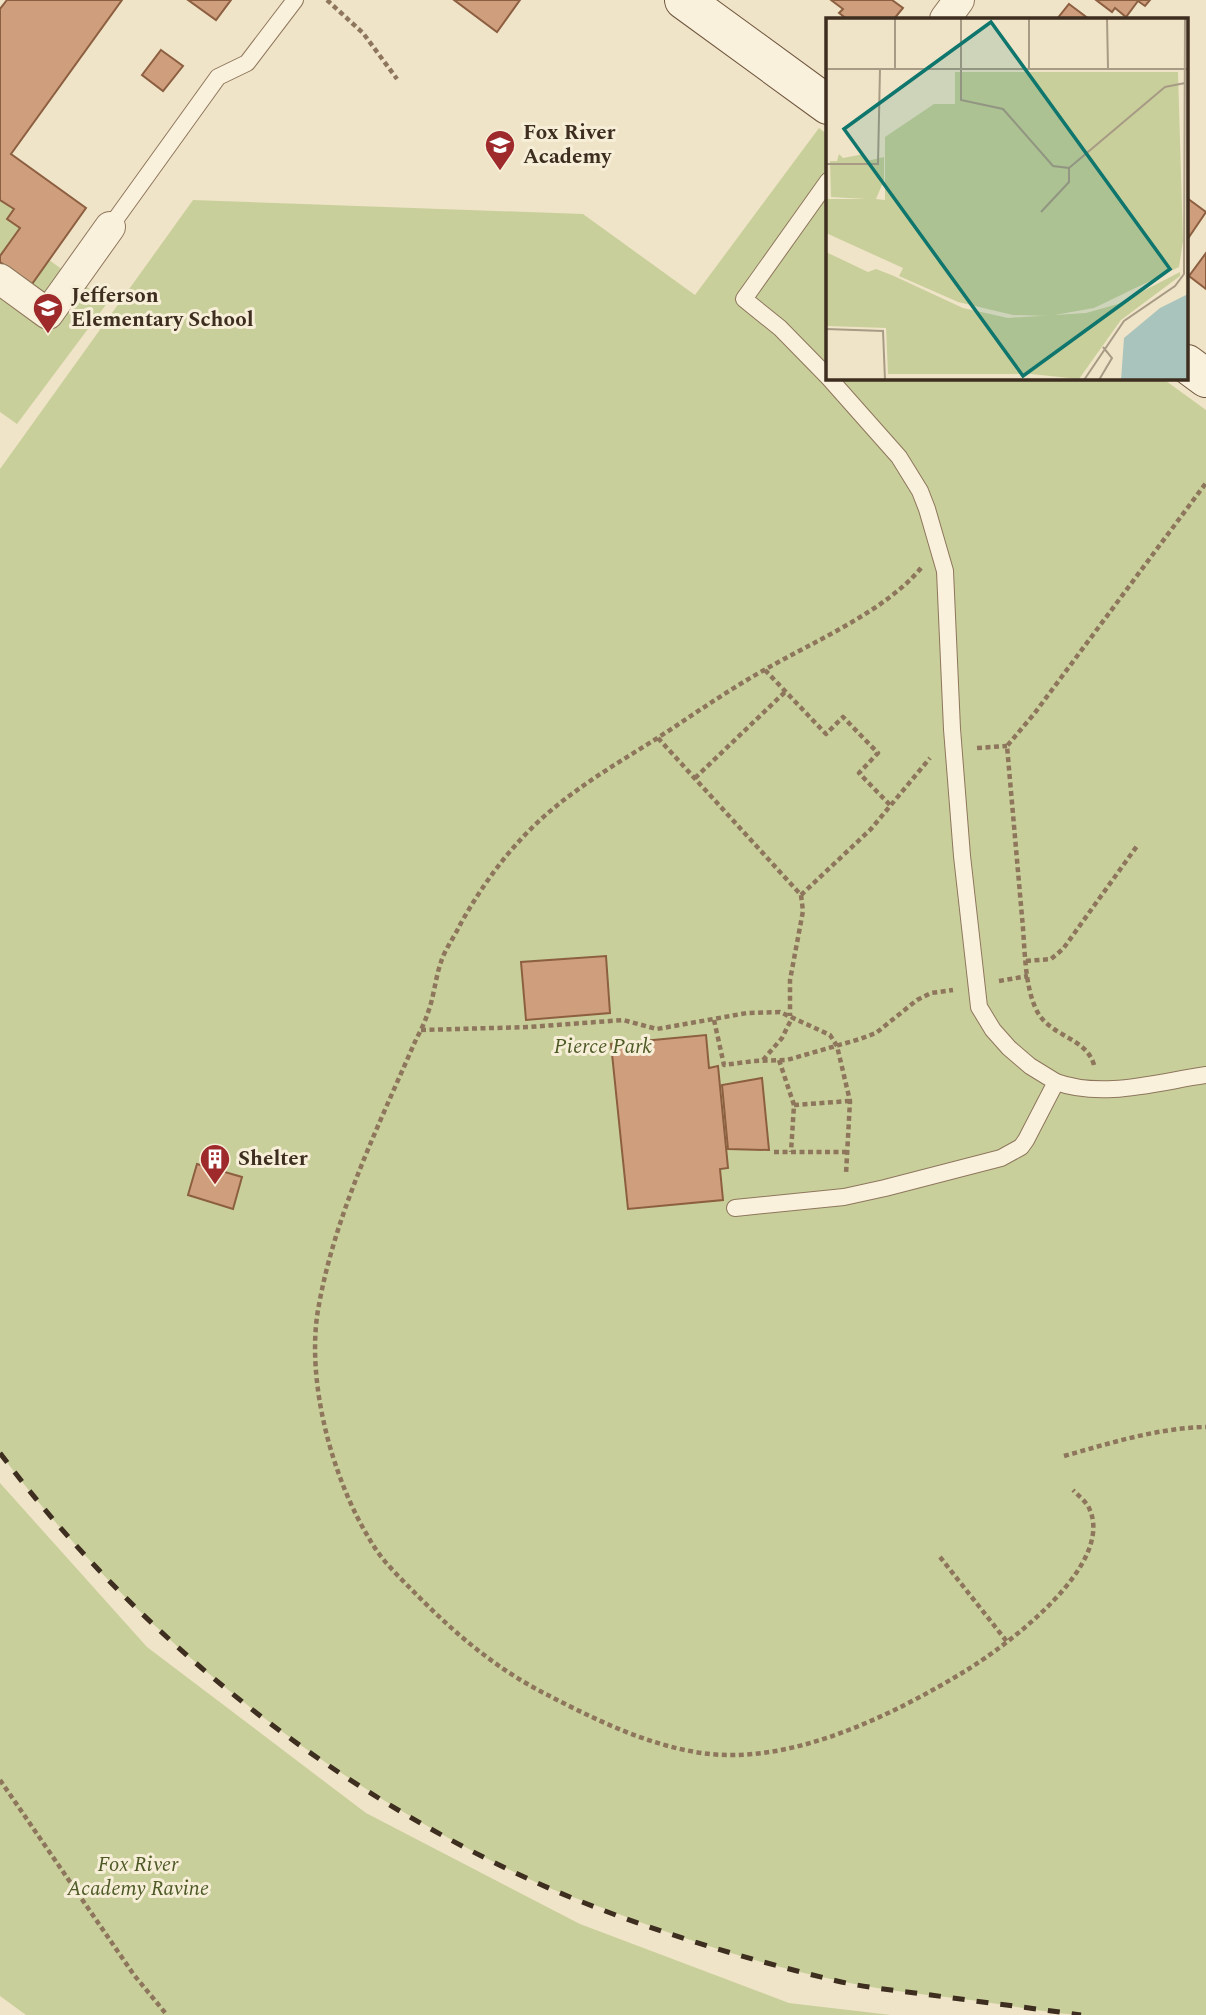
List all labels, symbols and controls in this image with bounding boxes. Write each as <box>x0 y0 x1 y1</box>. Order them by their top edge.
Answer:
inset map <box>826 18 1188 380</box>
place label: Fox River Academy <box>523 117 616 173</box>
school or university icon: Fox River Academy <box>483 128 517 172</box>
place label: Jefferson Elementary School <box>71 280 254 336</box>
school or university icon: Jefferson Elementary School <box>31 291 65 335</box>
park label: Pierce Park <box>554 1031 652 1063</box>
building icon: Shelter <box>198 1142 232 1186</box>
place label: Shelter <box>238 1143 308 1175</box>
park label: Fox River Academy Ravine <box>66 1849 209 1905</box>

